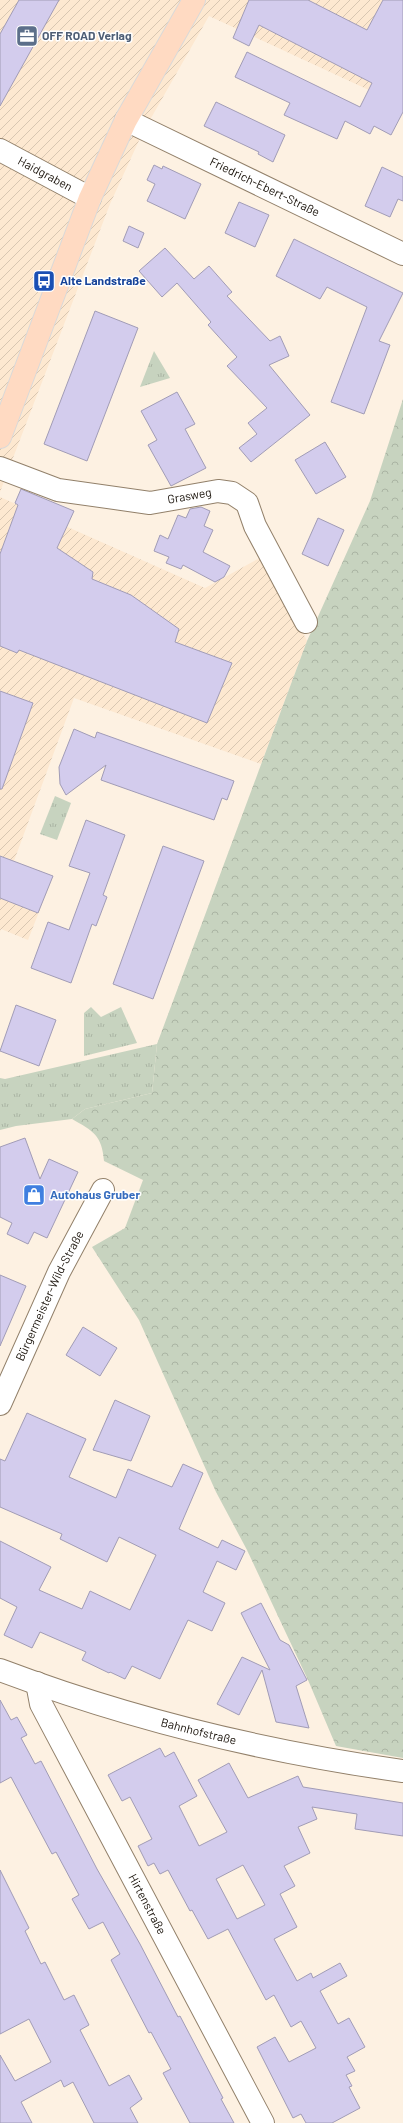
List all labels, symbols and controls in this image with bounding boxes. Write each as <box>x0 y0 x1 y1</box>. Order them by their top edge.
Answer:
office icon: OFF ROAD Verlag <box>14 23 40 49</box>
place label: OFF ROAD Verlag <box>42 28 132 42</box>
street label: Haidgraben <box>16 153 75 193</box>
street label: Friedrich-Ebert-Straße <box>208 154 322 219</box>
bus stop icon: Alte Landstraße <box>31 268 57 294</box>
place label: Alte Landstraße <box>60 273 146 287</box>
street label: Grasweg <box>166 484 212 506</box>
shop icon: Autohaus Gruber <box>21 1182 47 1208</box>
place label: Autohaus Gruber <box>50 1187 140 1201</box>
street label: Bürgermeister-Wild-Straße <box>12 1228 86 1363</box>
street label: Bahnhofstraße <box>160 1714 238 1747</box>
street label: Hirtenstraße <box>126 1871 170 1936</box>

